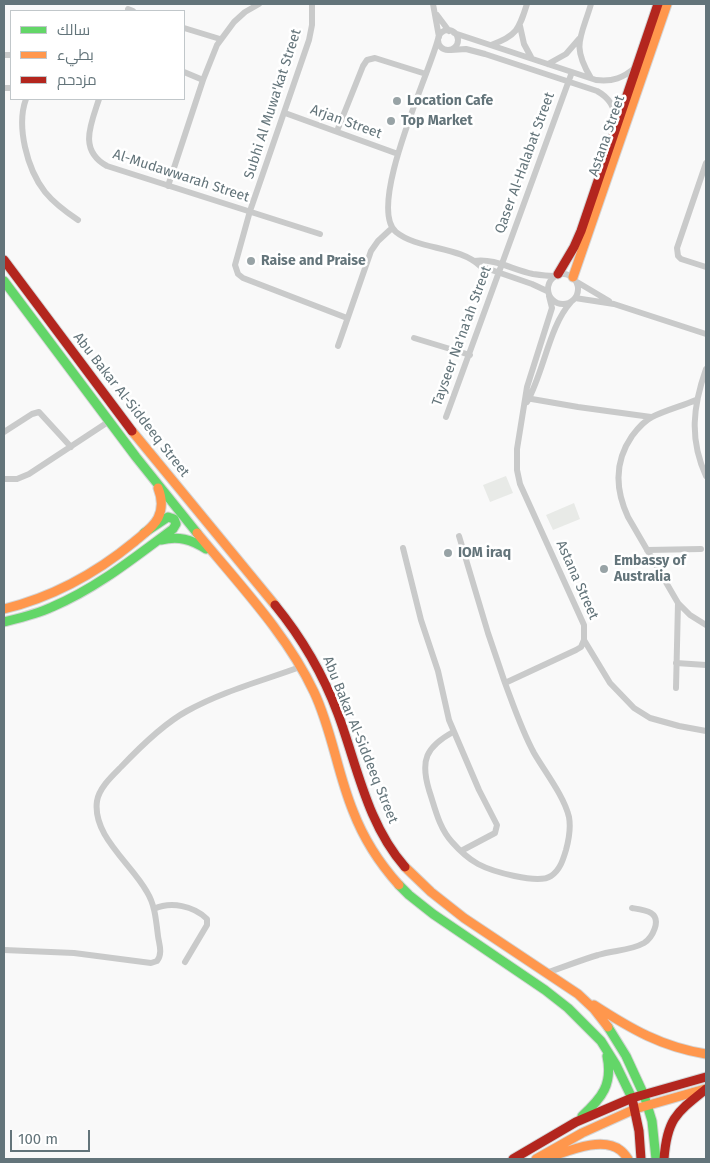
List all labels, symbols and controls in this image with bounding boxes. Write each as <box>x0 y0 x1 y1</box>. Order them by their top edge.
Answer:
legend <box>10 10 185 100</box>
text: سالك <box>57 21 90 39</box>
street label: Subhi Al Muwa'kat Street <box>241 27 305 181</box>
text: بطيء <box>57 46 94 64</box>
text: مزدحم <box>57 71 97 89</box>
street label: Qaser Al-Halabat Street <box>492 90 558 236</box>
place label: Location Cafe <box>407 93 493 109</box>
street label: Astana Street <box>585 93 629 179</box>
marker: Location Cafe <box>391 95 403 107</box>
street label: Arjan Street <box>308 101 384 143</box>
place label: Top Market <box>401 113 473 129</box>
marker: Top Market <box>385 115 397 127</box>
street label: Al-Mudawwarah Street <box>111 146 251 206</box>
place label: Raise and Praise <box>261 253 366 269</box>
marker: Raise and Praise <box>245 255 257 267</box>
street label: Tayseer Na'na'ah Street <box>429 264 495 408</box>
street label: Abu Bakar Al-Siddeeq Street <box>69 329 193 481</box>
street label: Astana Street <box>552 538 602 622</box>
place label: IOM iraq <box>458 545 511 561</box>
marker: IOM iraq <box>442 547 454 559</box>
place label: Embassy of Australia <box>614 553 686 586</box>
marker: Embassy of Australia <box>598 563 610 575</box>
street label: Abu Bakar Al-Siddeeq Street <box>319 654 401 826</box>
scale bar <box>12 1120 92 1152</box>
text: 100 m <box>18 1130 58 1148</box>

